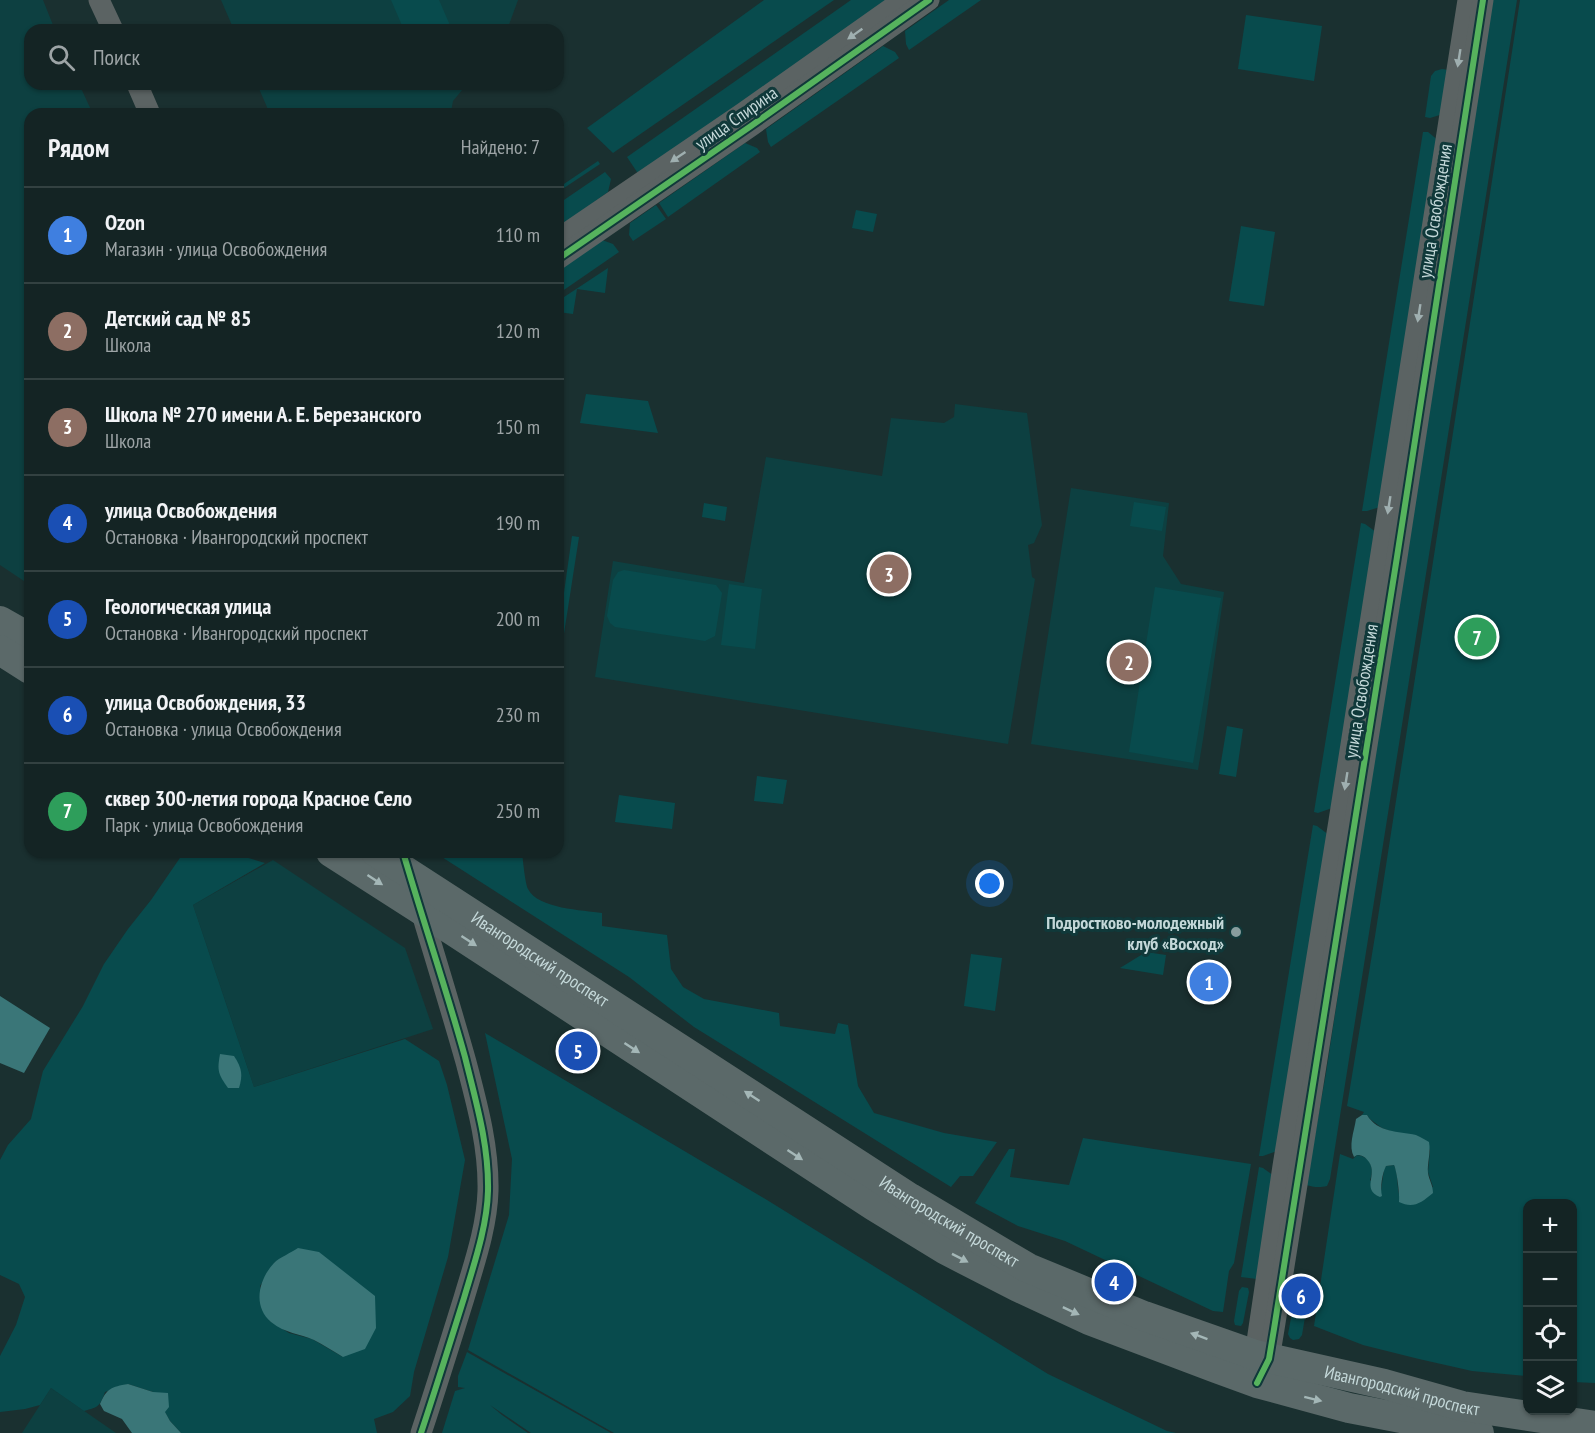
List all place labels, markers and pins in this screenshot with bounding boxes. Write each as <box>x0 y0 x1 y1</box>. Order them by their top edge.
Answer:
pin: 3 <box>870 552 908 596</box>
pin: 7 <box>1458 614 1496 660</box>
pin: 2 <box>1110 640 1148 684</box>
place label: Подростково-молодежный клуб «Восход» <box>1046 911 1224 955</box>
marker: Подростково-молодежный клуб «Восход» <box>1229 925 1243 939</box>
pin: 1 <box>1190 960 1228 1004</box>
pin: 5 <box>558 1028 598 1074</box>
pin: 4 <box>1094 1260 1134 1304</box>
pin: 6 <box>1282 1274 1320 1318</box>

